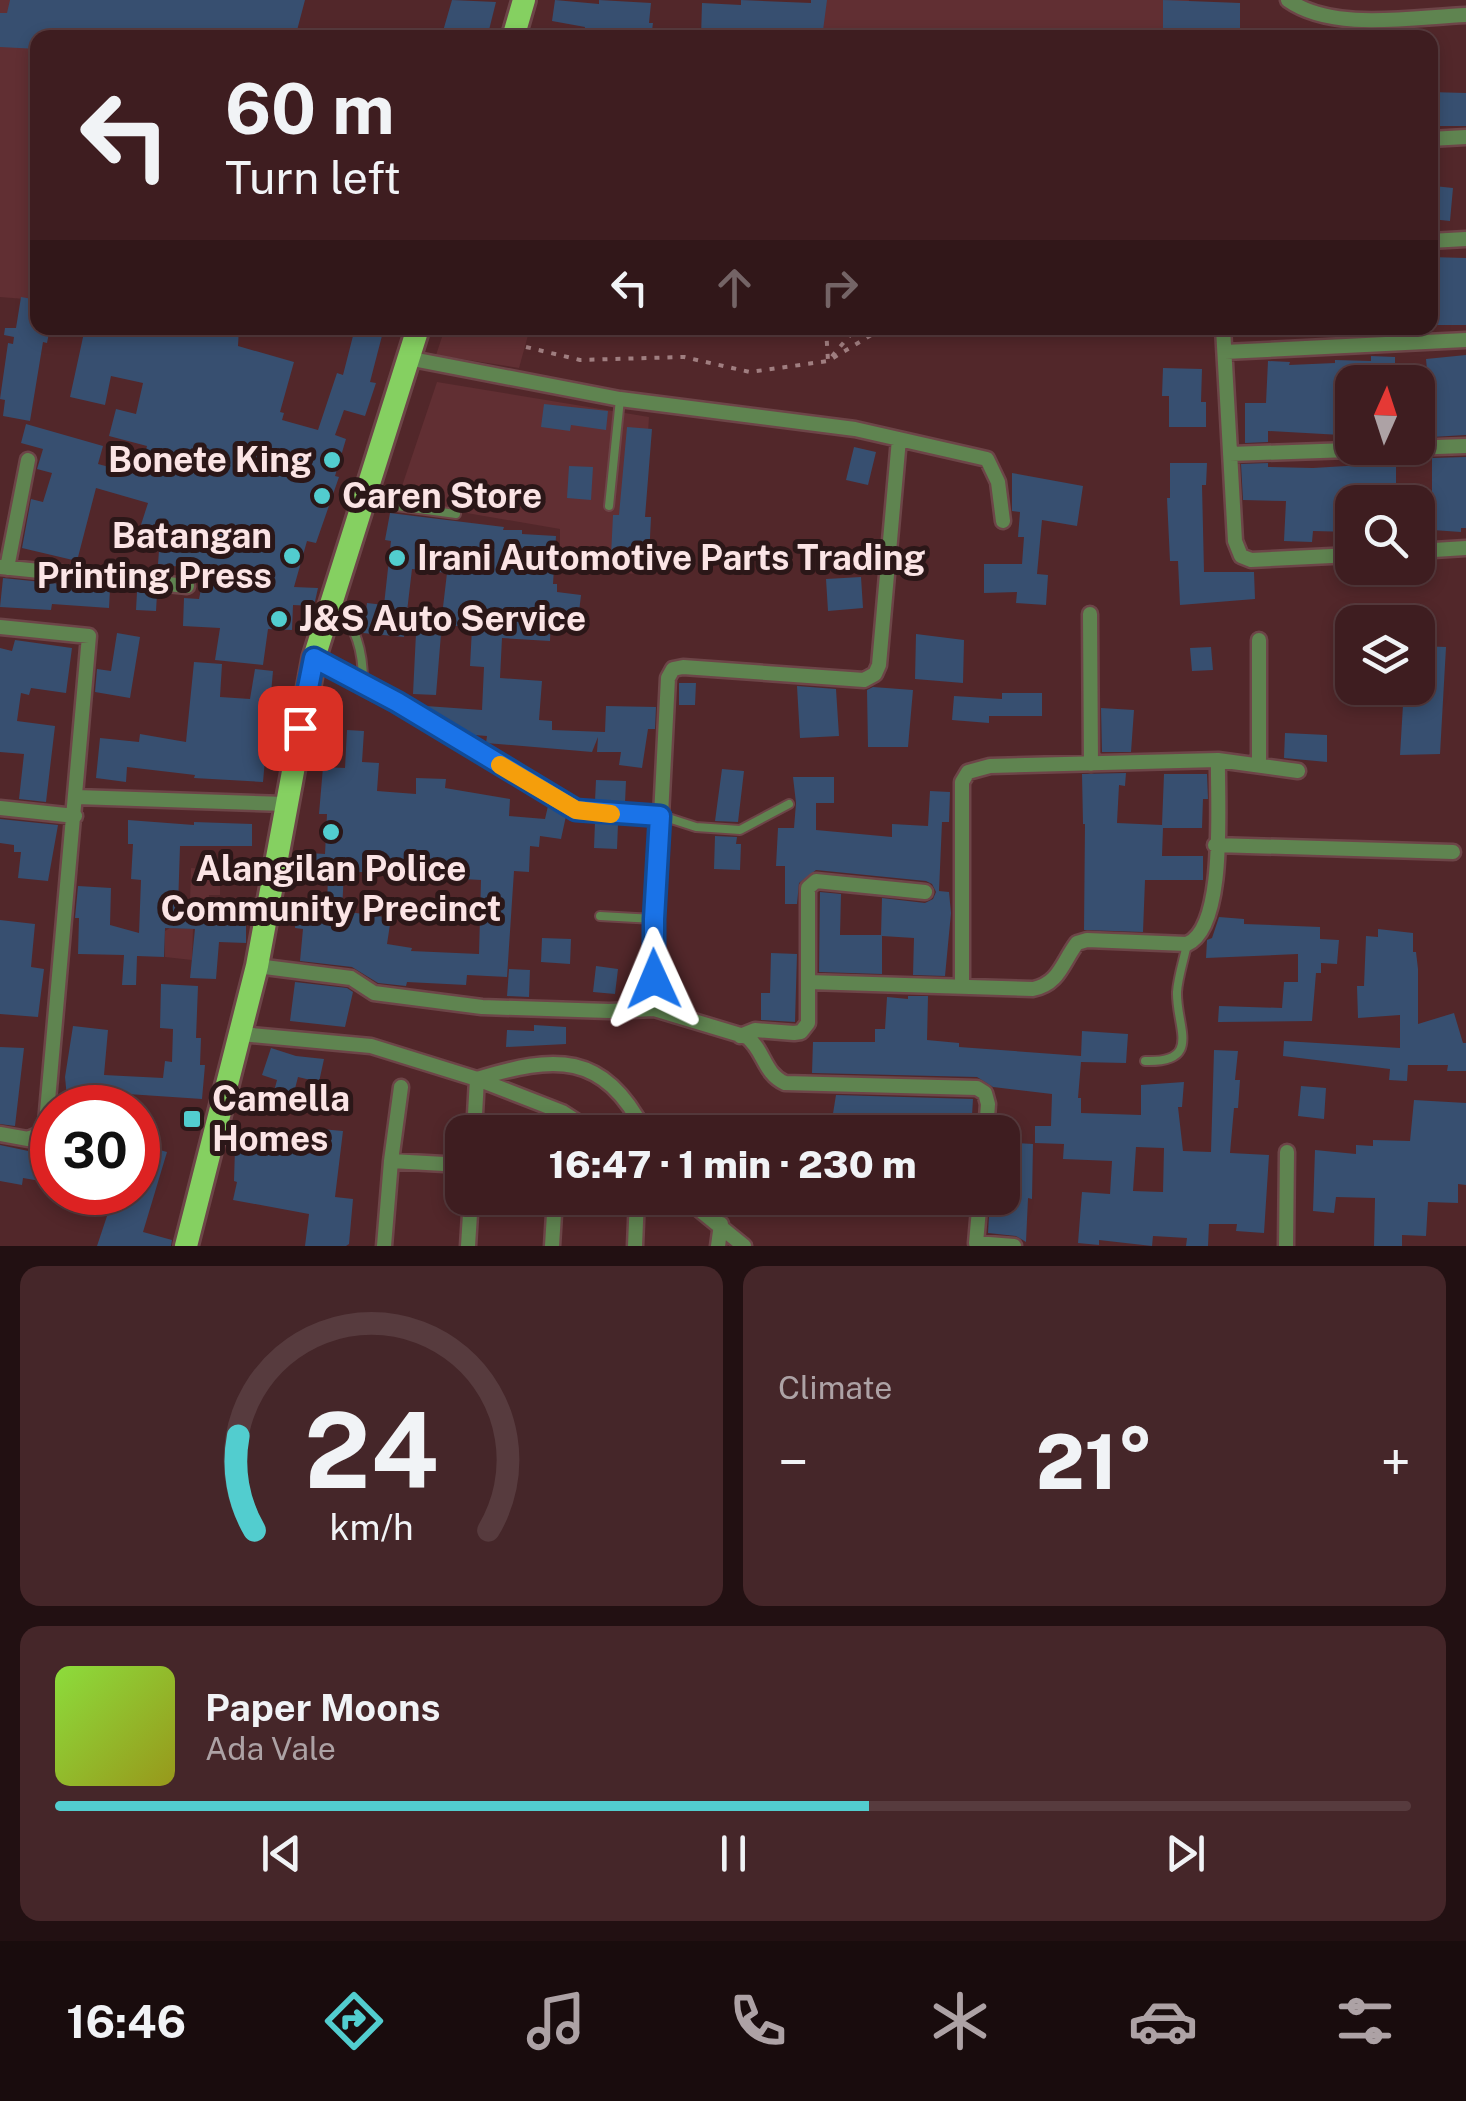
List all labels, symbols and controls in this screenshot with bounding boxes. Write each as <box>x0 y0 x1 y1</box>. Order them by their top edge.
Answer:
text: 60 m <box>225 67 395 150</box>
icon: left <box>60 70 190 200</box>
text: Turn left <box>225 151 401 204</box>
icon: left <box>602 260 657 315</box>
icon: ahead <box>707 260 762 315</box>
icon: right <box>812 260 867 315</box>
north arrow <box>1335 365 1435 465</box>
map controls <box>1335 365 1435 705</box>
place label: Bonete King <box>108 439 312 480</box>
marker: Bonete King <box>321 449 343 471</box>
place label: Caren Store <box>342 475 542 516</box>
marker: Caren Store <box>311 485 333 507</box>
button: search <box>1335 485 1435 585</box>
place label: Batangan Printing Press <box>36 515 272 596</box>
place label: Irani Automotive Parts Trading <box>417 537 926 578</box>
marker: Batangan Printing Press <box>281 545 303 567</box>
marker: Irani Automotive Parts Trading <box>386 547 408 569</box>
place label: J&S Auto Service <box>299 598 586 639</box>
button: layers <box>1335 605 1435 705</box>
marker: J&S Auto Service <box>268 608 290 630</box>
pin <box>258 686 343 771</box>
icon: arrive <box>273 701 328 756</box>
marker: Alangilan Police Community Precinct <box>320 821 342 843</box>
place label: Alangilan Police Community Precinct <box>161 848 501 929</box>
position arrow <box>602 927 706 1031</box>
place label: Camella Homes <box>212 1078 350 1159</box>
speed limit sign: 30 <box>30 1085 160 1215</box>
marker: Camella Homes <box>181 1108 203 1130</box>
text: 16:47 · 1 min · 230 m <box>548 1142 917 1187</box>
text: Climate <box>778 1369 892 1406</box>
text: 24 <box>304 1389 439 1511</box>
text: 21° <box>1036 1418 1153 1506</box>
text: − <box>778 1430 809 1494</box>
text: + <box>1381 1430 1411 1494</box>
text: km/h <box>329 1506 414 1548</box>
text: Paper Moons <box>205 1685 440 1730</box>
text: Ada Vale <box>205 1730 336 1767</box>
icon: previous <box>254 1826 309 1881</box>
icon: pause <box>706 1826 761 1881</box>
icon: next <box>1158 1826 1213 1881</box>
icon: directions <box>319 1986 389 2056</box>
icon: music <box>521 1986 591 2056</box>
icon: phone <box>723 1986 793 2056</box>
icon: climate <box>925 1986 995 2056</box>
icon: car <box>1128 1986 1198 2056</box>
icon: filters <box>1330 1986 1400 2056</box>
text: 16:46 <box>66 1995 186 2048</box>

